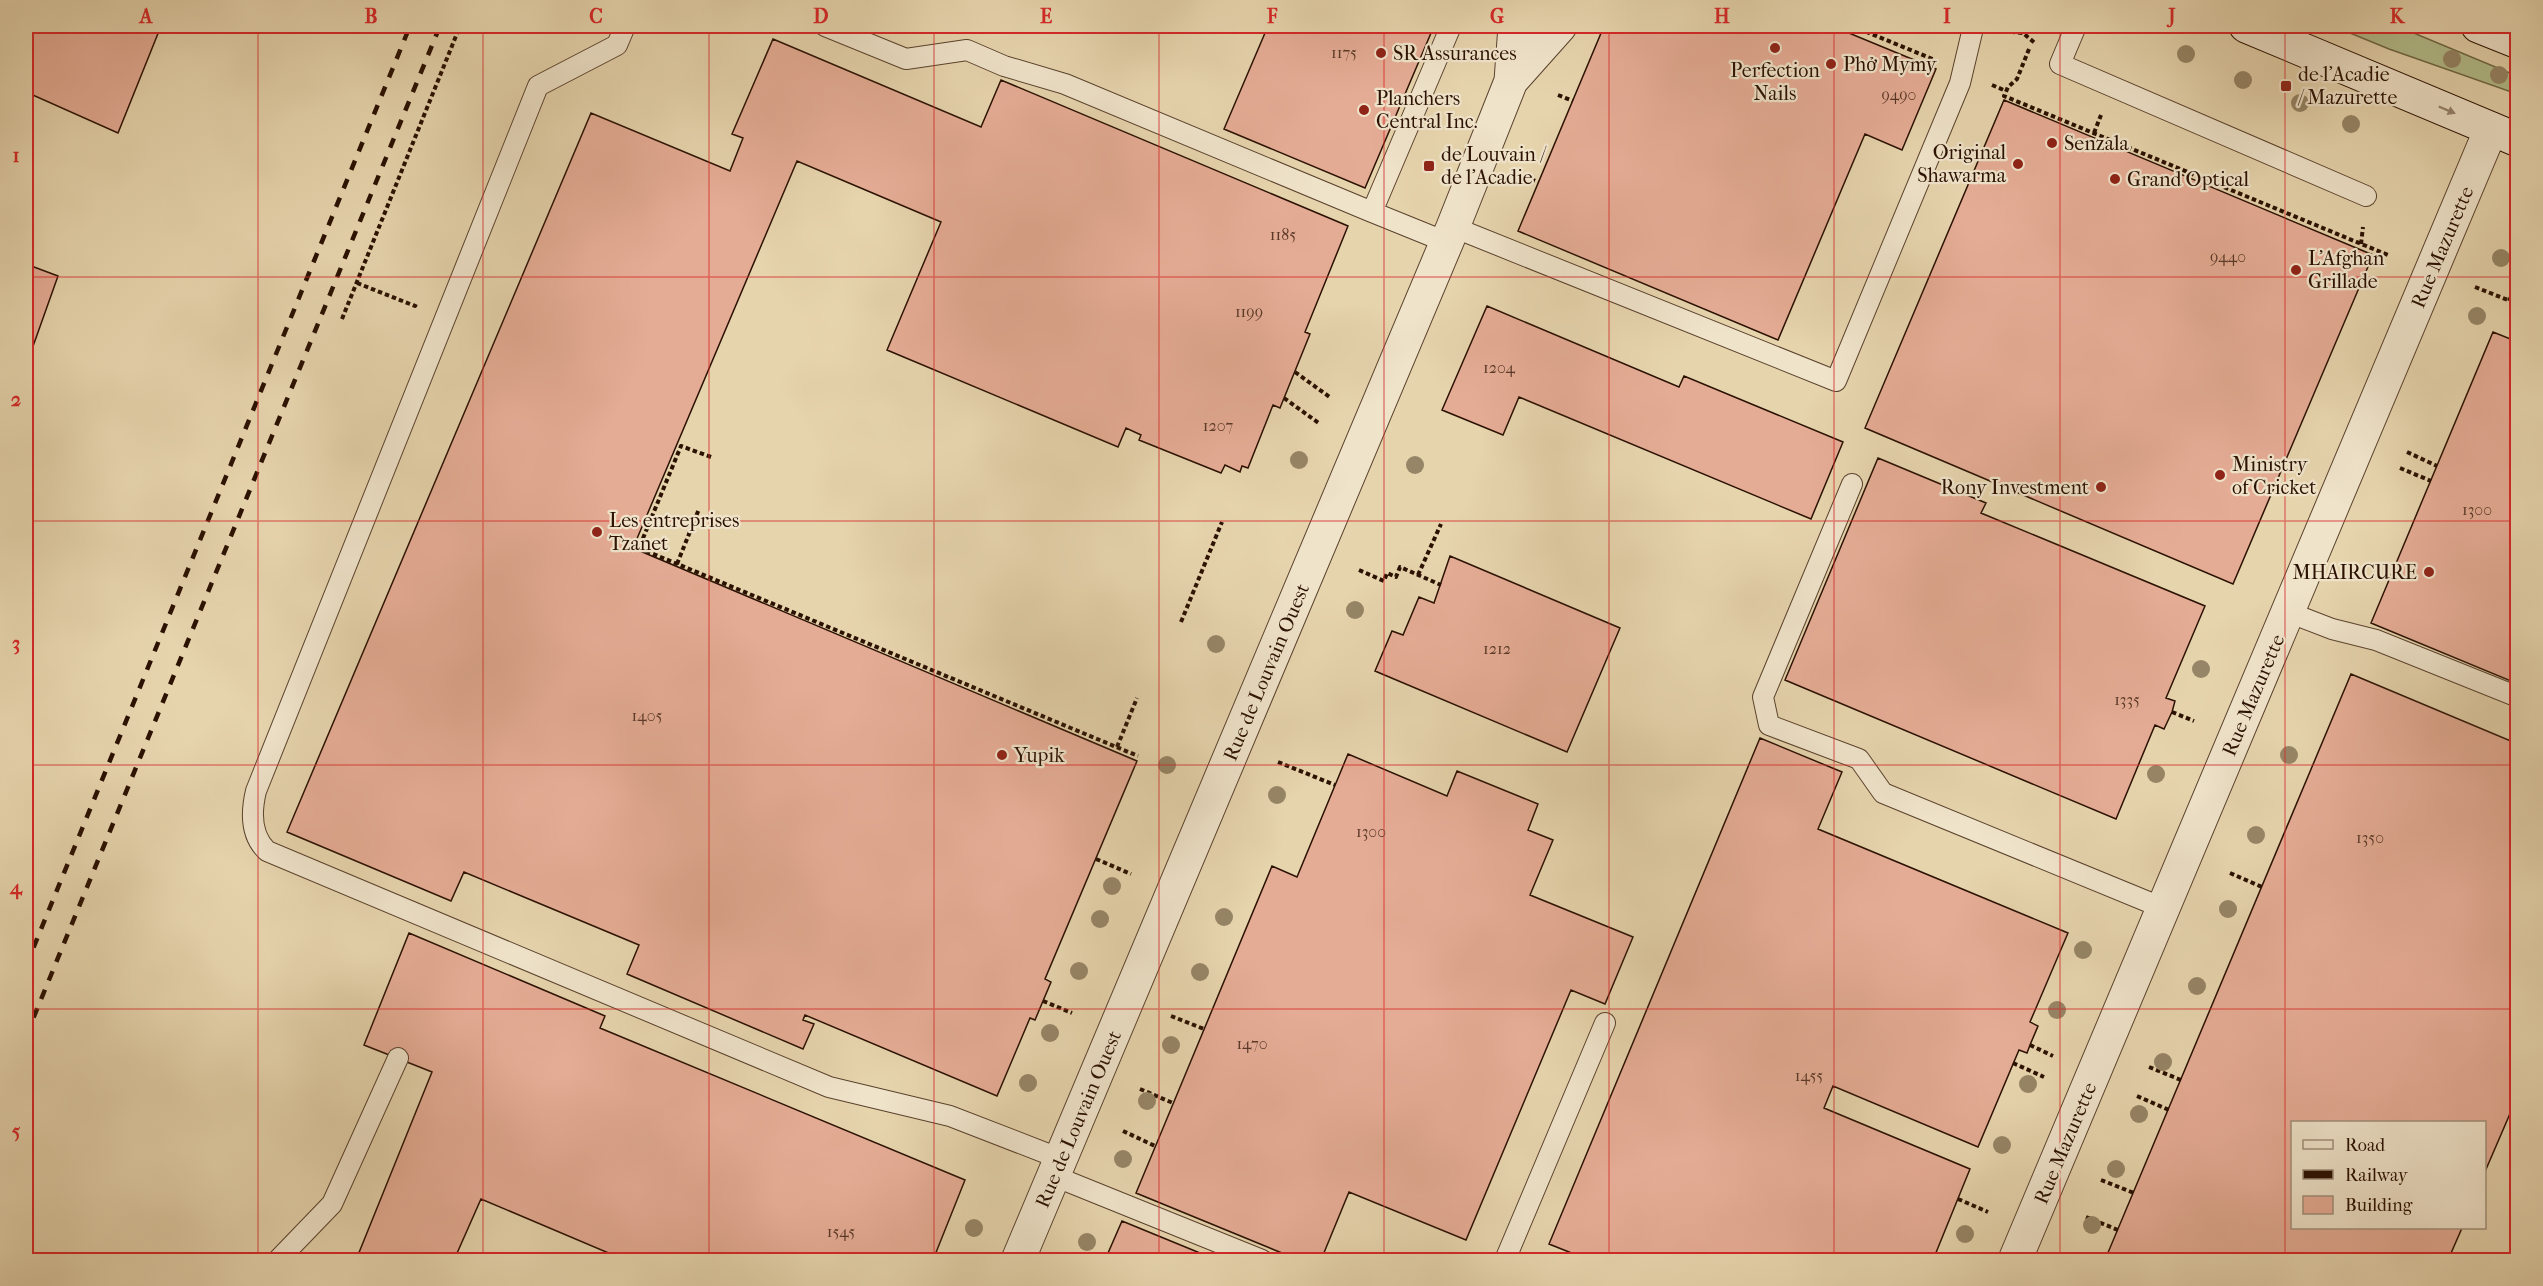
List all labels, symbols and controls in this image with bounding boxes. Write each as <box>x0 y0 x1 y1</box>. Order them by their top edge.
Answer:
text: A <box>138 5 154 28</box>
text: B <box>364 5 378 28</box>
text: C <box>589 5 603 28</box>
text: D <box>813 5 829 28</box>
text: E <box>1040 5 1052 28</box>
text: F <box>1266 5 1278 28</box>
text: G <box>1490 5 1504 28</box>
text: H <box>1714 5 1730 28</box>
text: I <box>1943 5 1951 28</box>
text: J <box>2166 5 2176 28</box>
text: K <box>2390 5 2406 28</box>
marker: Perfection Nails <box>1768 41 1782 55</box>
place label: SR Assurances <box>1393 42 1517 65</box>
house number: 1175 <box>1331 43 1357 62</box>
marker: SR Assurances <box>1374 46 1388 60</box>
place label: Phở Mymy <box>1843 53 1938 76</box>
marker: Phở Mymy <box>1824 57 1838 71</box>
place label: Perfection Nails <box>1730 59 1820 105</box>
place label: de l'Acadie / Mazurette <box>2297 63 2397 109</box>
marker: de l'Acadie / Mazurette <box>2279 79 2293 93</box>
house number: 9490 <box>1882 85 1916 104</box>
place label: Planchers Central Inc. <box>1376 87 1478 133</box>
marker: Planchers Central Inc. <box>1357 103 1371 117</box>
one-way arrow <box>2438 106 2456 115</box>
place label: Senzala <box>2064 132 2129 155</box>
marker: Senzala <box>2045 136 2059 150</box>
place label: Original Shawarma <box>1917 141 2007 187</box>
place label: de Louvain / de l'Acadie <box>1441 143 1547 189</box>
text: 1 <box>12 144 20 167</box>
marker: Original Shawarma <box>2011 157 2025 171</box>
marker: de Louvain / de l'Acadie <box>1422 159 1436 173</box>
place label: Grand Optical <box>2127 168 2250 191</box>
marker: Grand Optical <box>2108 172 2122 186</box>
street label: Rue Mazurette <box>2407 183 2478 311</box>
house number: 1185 <box>1270 225 1296 244</box>
house number: 9440 <box>2210 247 2246 266</box>
place label: L'Afghan Grillade <box>2308 247 2385 293</box>
marker: L'Afghan Grillade <box>2289 263 2303 277</box>
house number: 1199 <box>1235 302 1263 321</box>
house number: 1204 <box>1483 358 1516 377</box>
text: 2 <box>11 388 21 411</box>
house number: 1207 <box>1203 416 1234 435</box>
place label: Ministry of Cricket <box>2232 453 2316 499</box>
marker: Ministry of Cricket <box>2213 468 2227 482</box>
place label: Rony Investment <box>1941 476 2089 499</box>
marker: Rony Investment <box>2094 480 2108 494</box>
house number: 1300 <box>2462 500 2492 519</box>
place label: Les entreprises Tzanet <box>609 509 739 555</box>
marker: Les entreprises Tzanet <box>590 525 604 539</box>
place label: MHAIRCURE <box>2292 561 2417 584</box>
marker: MHAIRCURE <box>2422 565 2436 579</box>
street label: Rue de Louvain Ouest <box>1219 580 1314 764</box>
street label: Rue Mazurette <box>2218 631 2289 759</box>
text: 3 <box>12 632 20 655</box>
house number: 1212 <box>1483 639 1511 658</box>
house number: 1335 <box>2114 690 2140 709</box>
house number: 1405 <box>632 706 663 725</box>
place label: Yupik <box>1013 744 1065 767</box>
marker: Yupik <box>995 748 1009 762</box>
house number: 1300 <box>1356 822 1386 841</box>
house number: 1350 <box>2356 828 2384 847</box>
text: 4 <box>9 876 23 900</box>
street label: Rue de Louvain Ouest <box>1031 1027 1126 1211</box>
house number: 1470 <box>1236 1034 1268 1053</box>
house number: 1455 <box>1795 1066 1823 1085</box>
street label: Rue Mazurette <box>2030 1079 2101 1207</box>
text: 5 <box>12 1120 21 1143</box>
legend <box>2291 1121 2486 1229</box>
text: Road <box>2345 1135 2385 1156</box>
text: Railway <box>2345 1165 2409 1186</box>
text: Building <box>2345 1195 2413 1216</box>
house number: 1545 <box>827 1222 855 1241</box>

